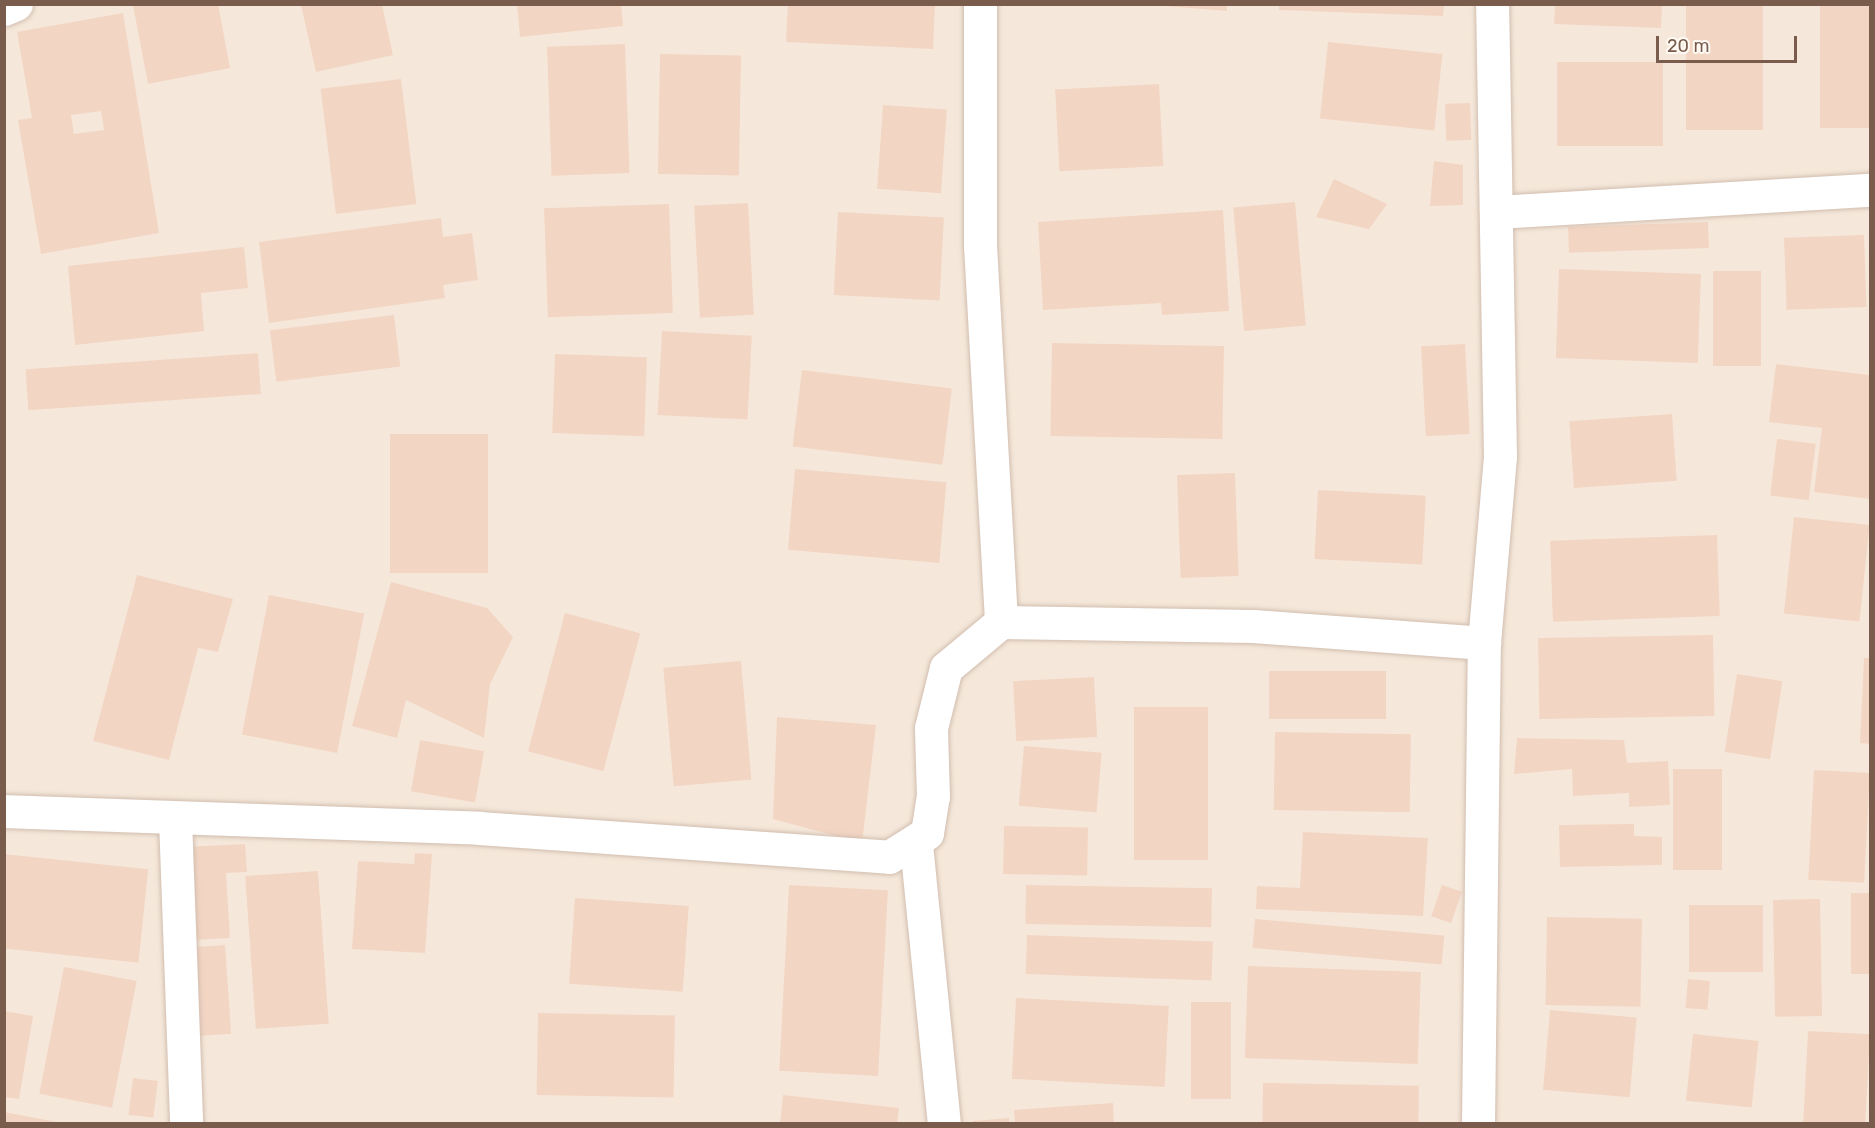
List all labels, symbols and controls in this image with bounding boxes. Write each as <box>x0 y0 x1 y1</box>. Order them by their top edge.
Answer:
scale bar <box>1659 24 1800 62</box>
text: 20 m <box>1667 35 1709 57</box>

